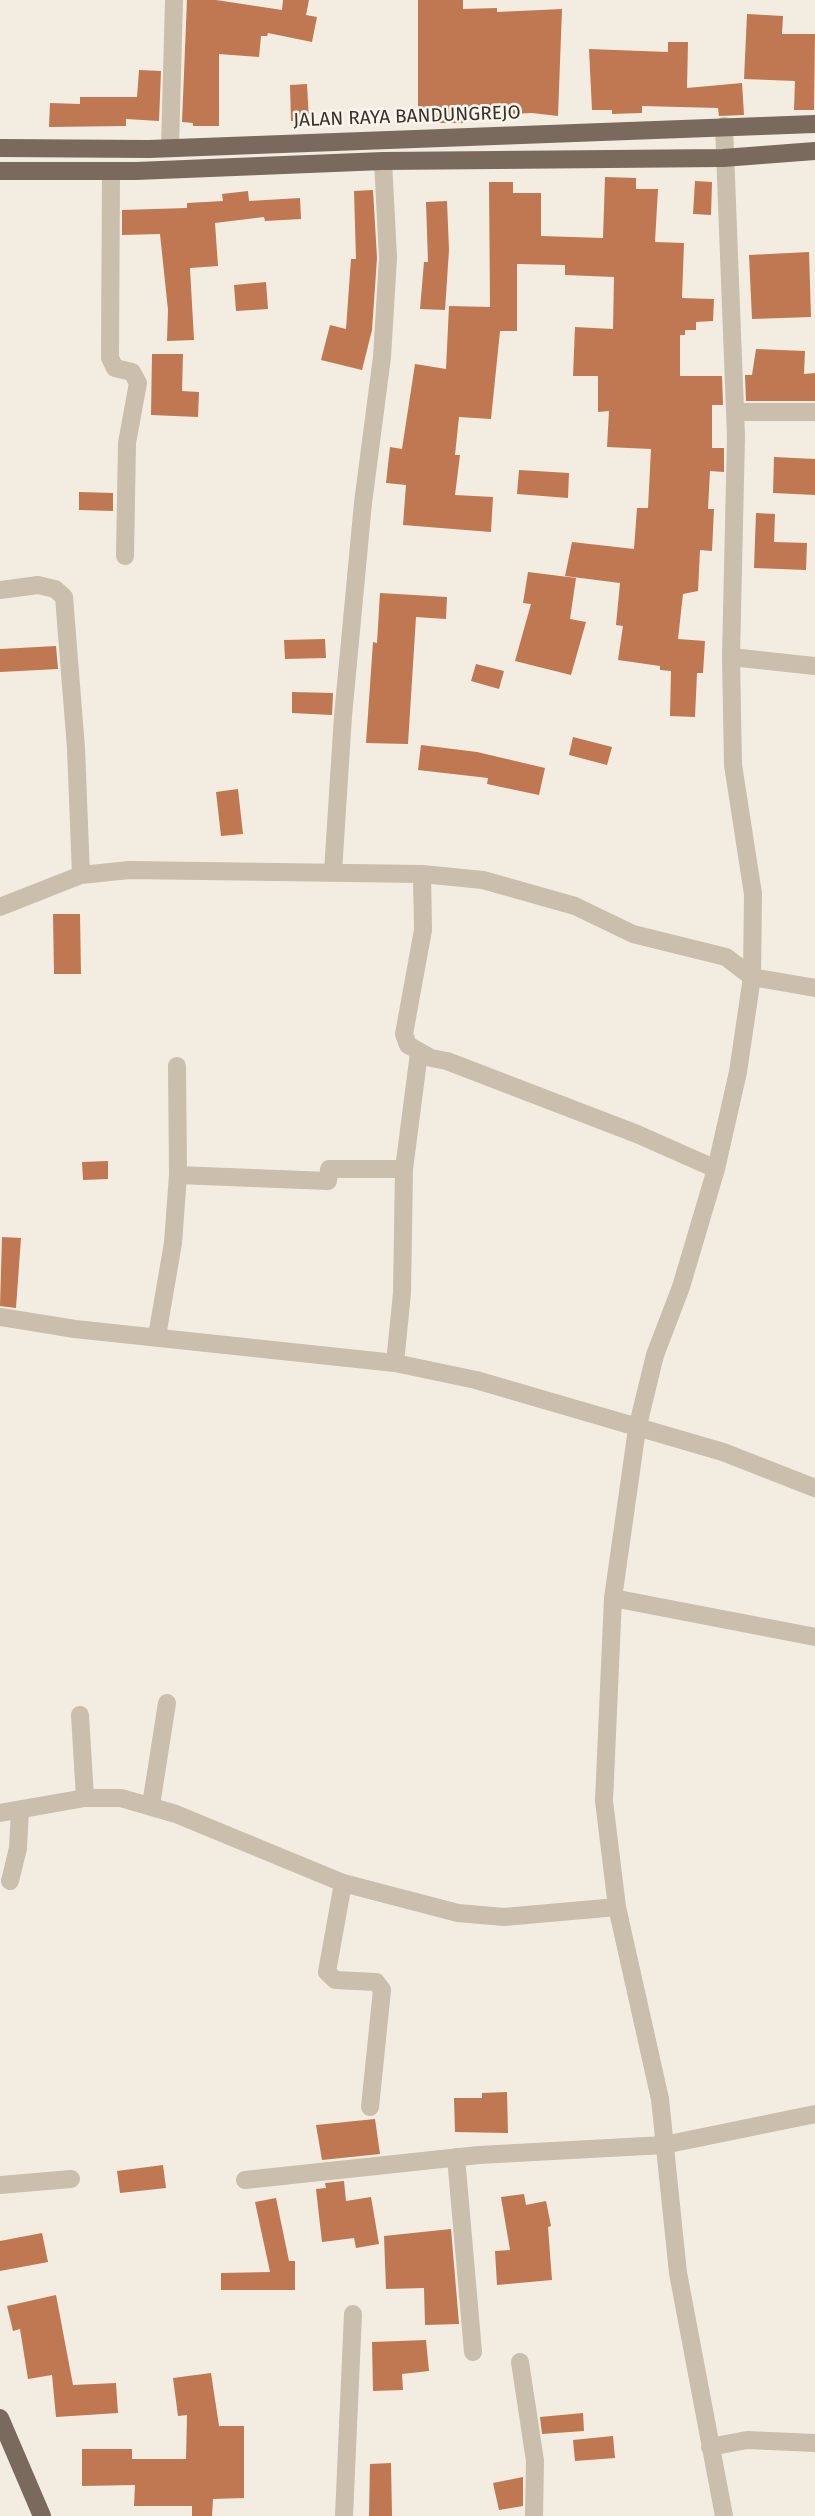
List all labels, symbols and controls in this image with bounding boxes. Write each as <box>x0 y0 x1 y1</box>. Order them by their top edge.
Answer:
street label: JALAN RAYA BANDUNGREJO <box>293 102 521 132</box>

